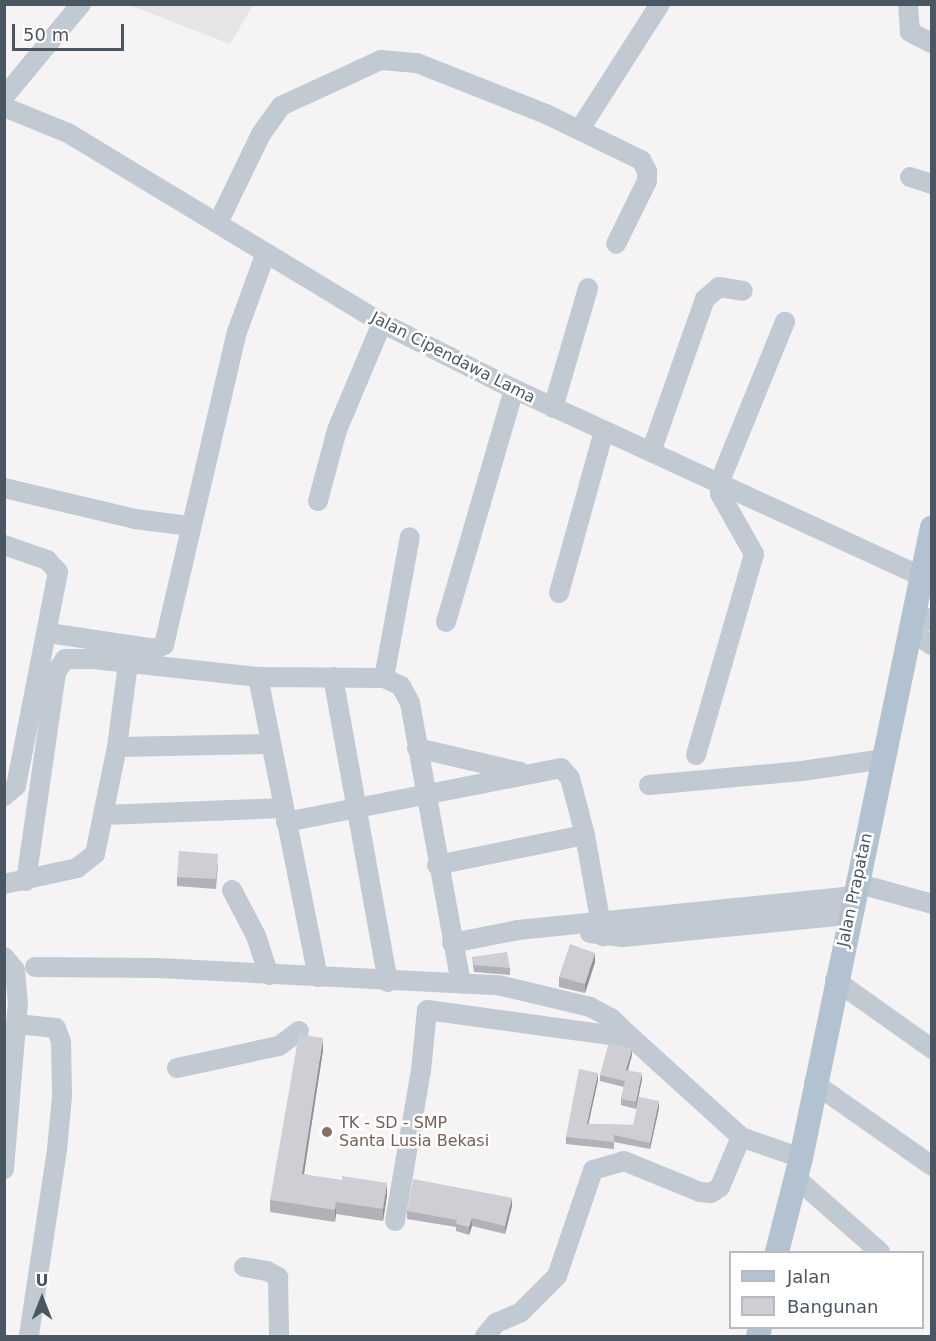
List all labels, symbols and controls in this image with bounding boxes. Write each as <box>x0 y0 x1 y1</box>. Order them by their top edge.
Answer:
scale bar <box>15 12 128 50</box>
text: 50 m <box>23 24 69 45</box>
street label: Jalan Cipendawa Lama <box>368 308 538 408</box>
street label: Jalan Prapatan <box>834 831 876 949</box>
place label: TK - SD - SMP Santa Lusia Bekasi <box>339 1113 489 1151</box>
marker: TK - SD - SMP Santa Lusia Bekasi <box>320 1125 334 1139</box>
legend <box>729 1251 924 1329</box>
text: Jalan <box>787 1266 831 1287</box>
north arrow <box>12 1269 72 1329</box>
text: U <box>36 1271 49 1290</box>
text: Bangunan <box>787 1296 878 1317</box>

